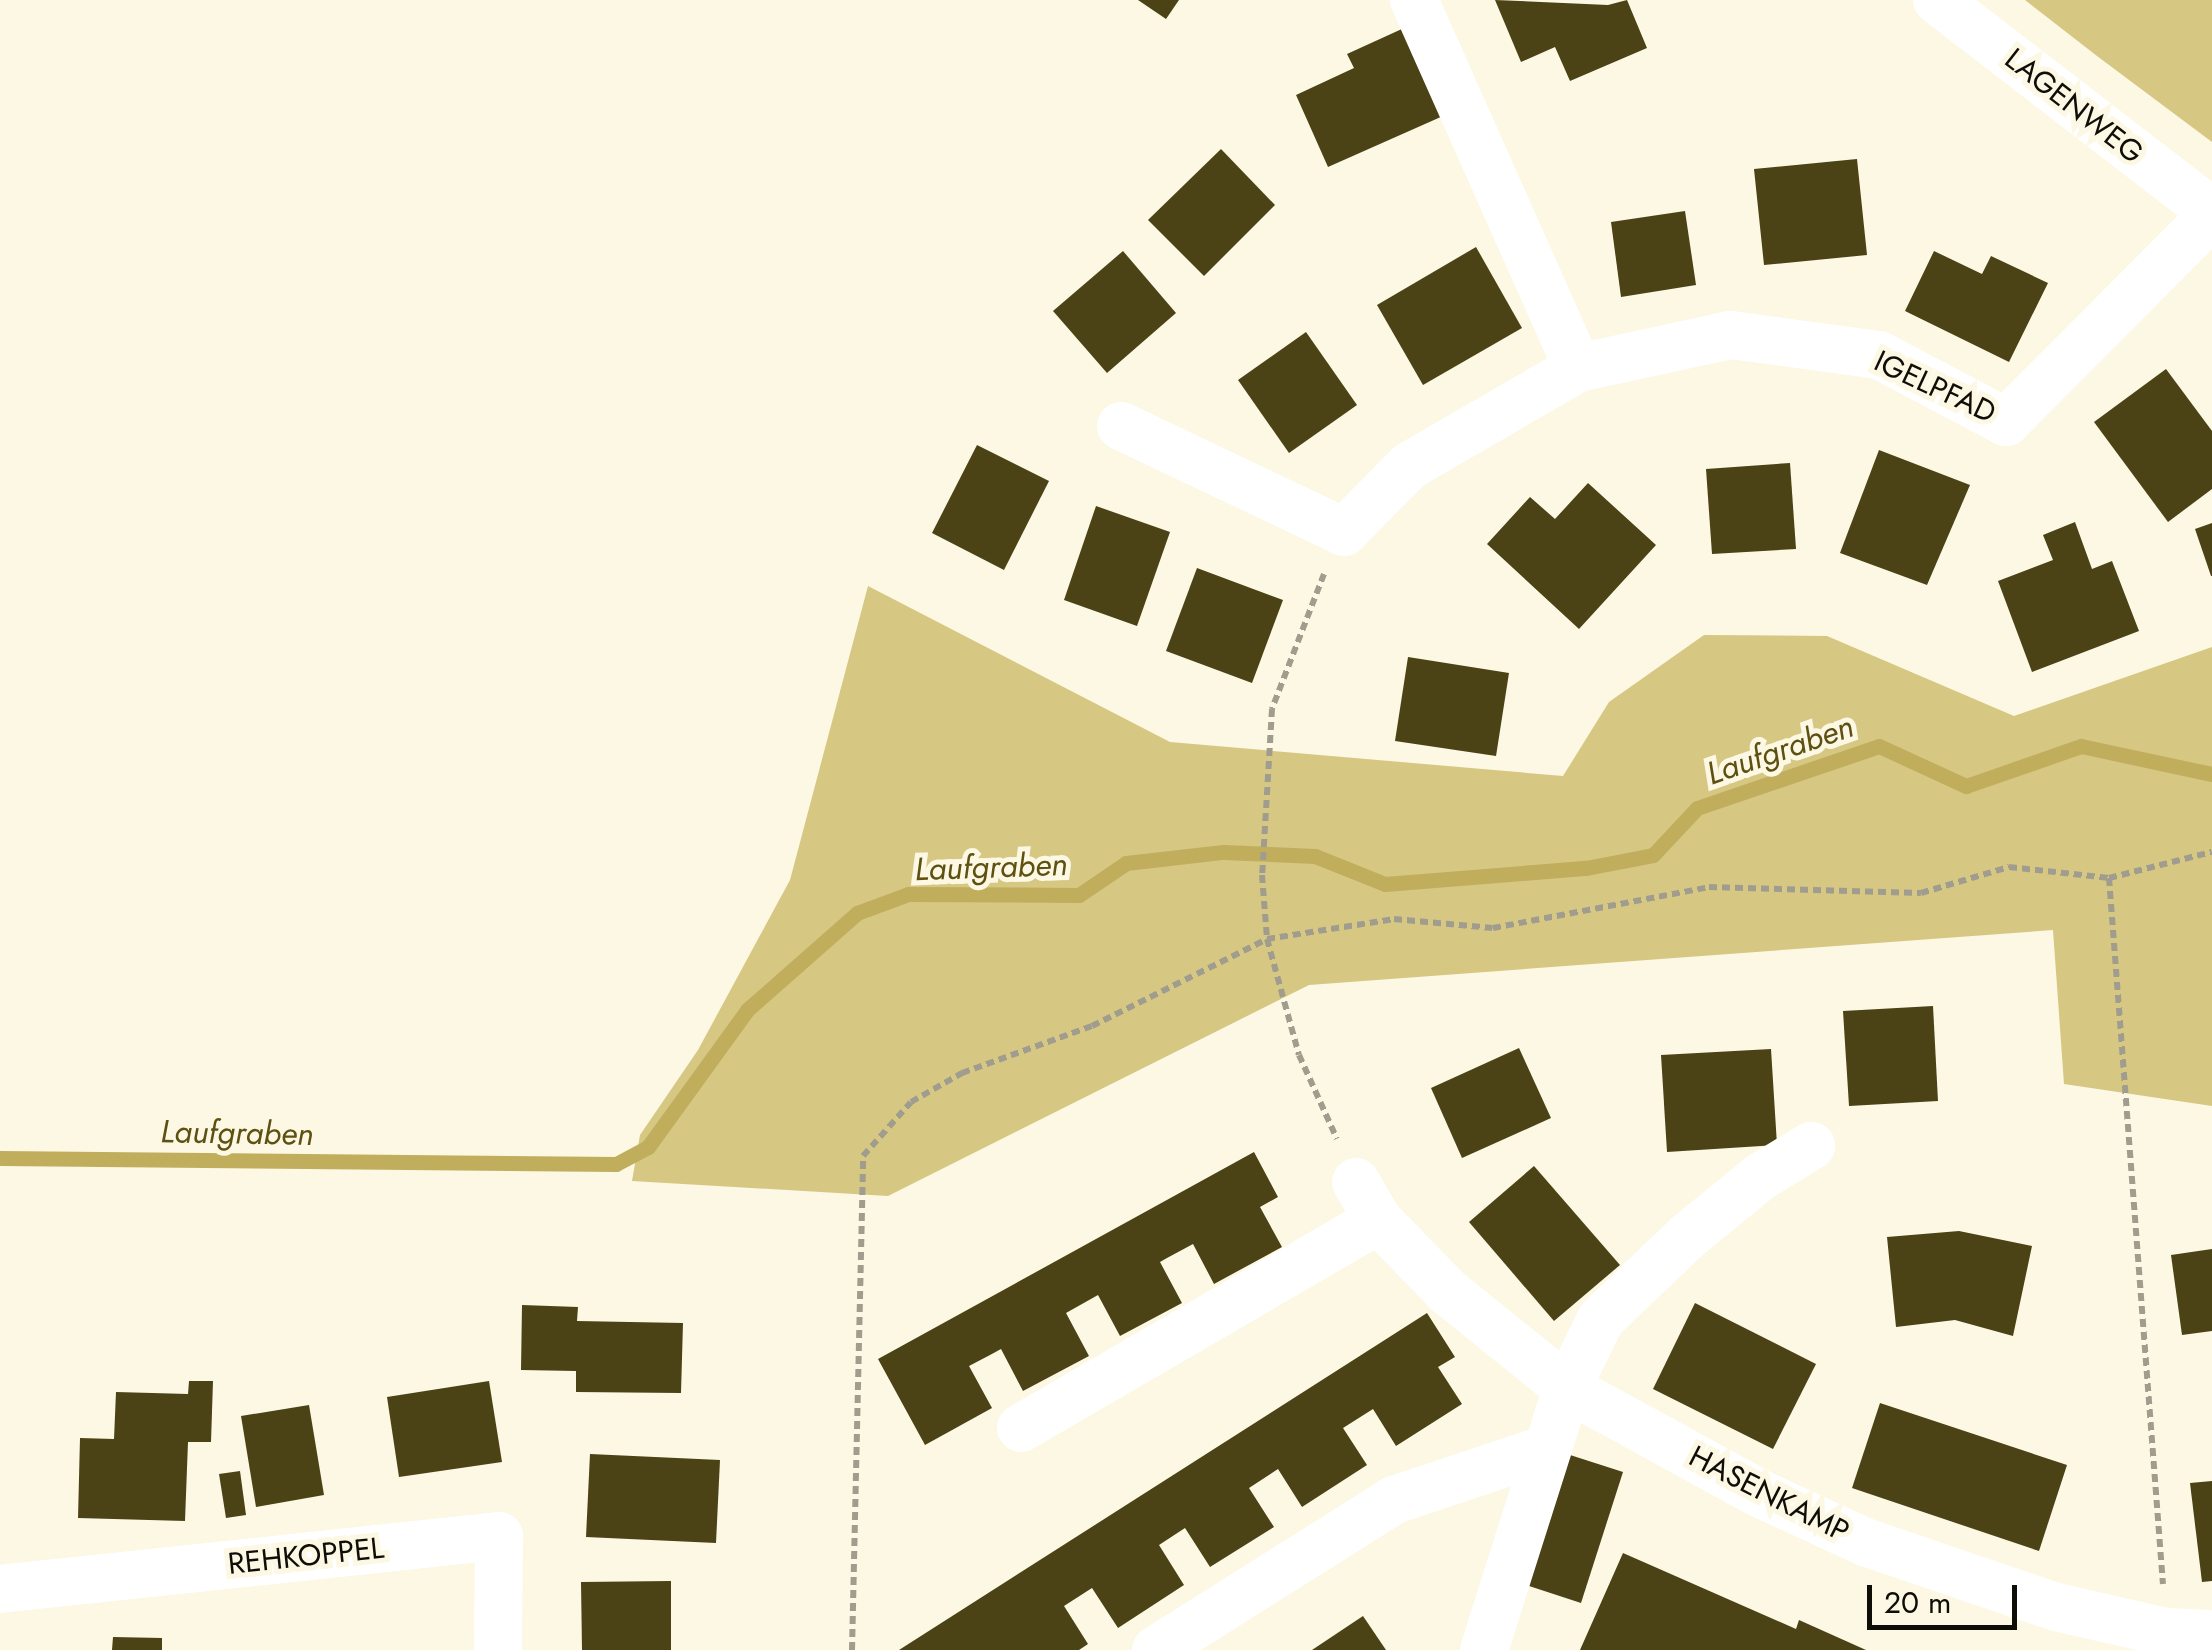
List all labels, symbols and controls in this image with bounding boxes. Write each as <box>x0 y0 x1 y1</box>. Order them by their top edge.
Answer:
street label: LAGENWEG <box>1998 41 2150 171</box>
street label: IGELPFAD <box>1868 343 2002 431</box>
water label: Laufgraben <box>1701 707 1859 793</box>
water label: Laufgraben <box>914 845 1068 889</box>
water label: Laufgraben <box>160 1112 314 1154</box>
street label: HASENKAMP <box>1683 1438 1855 1550</box>
street label: REHKOPPEL <box>226 1530 386 1582</box>
scale bar <box>1872 1565 2022 1627</box>
text: 20 m <box>1884 1581 1951 1624</box>

